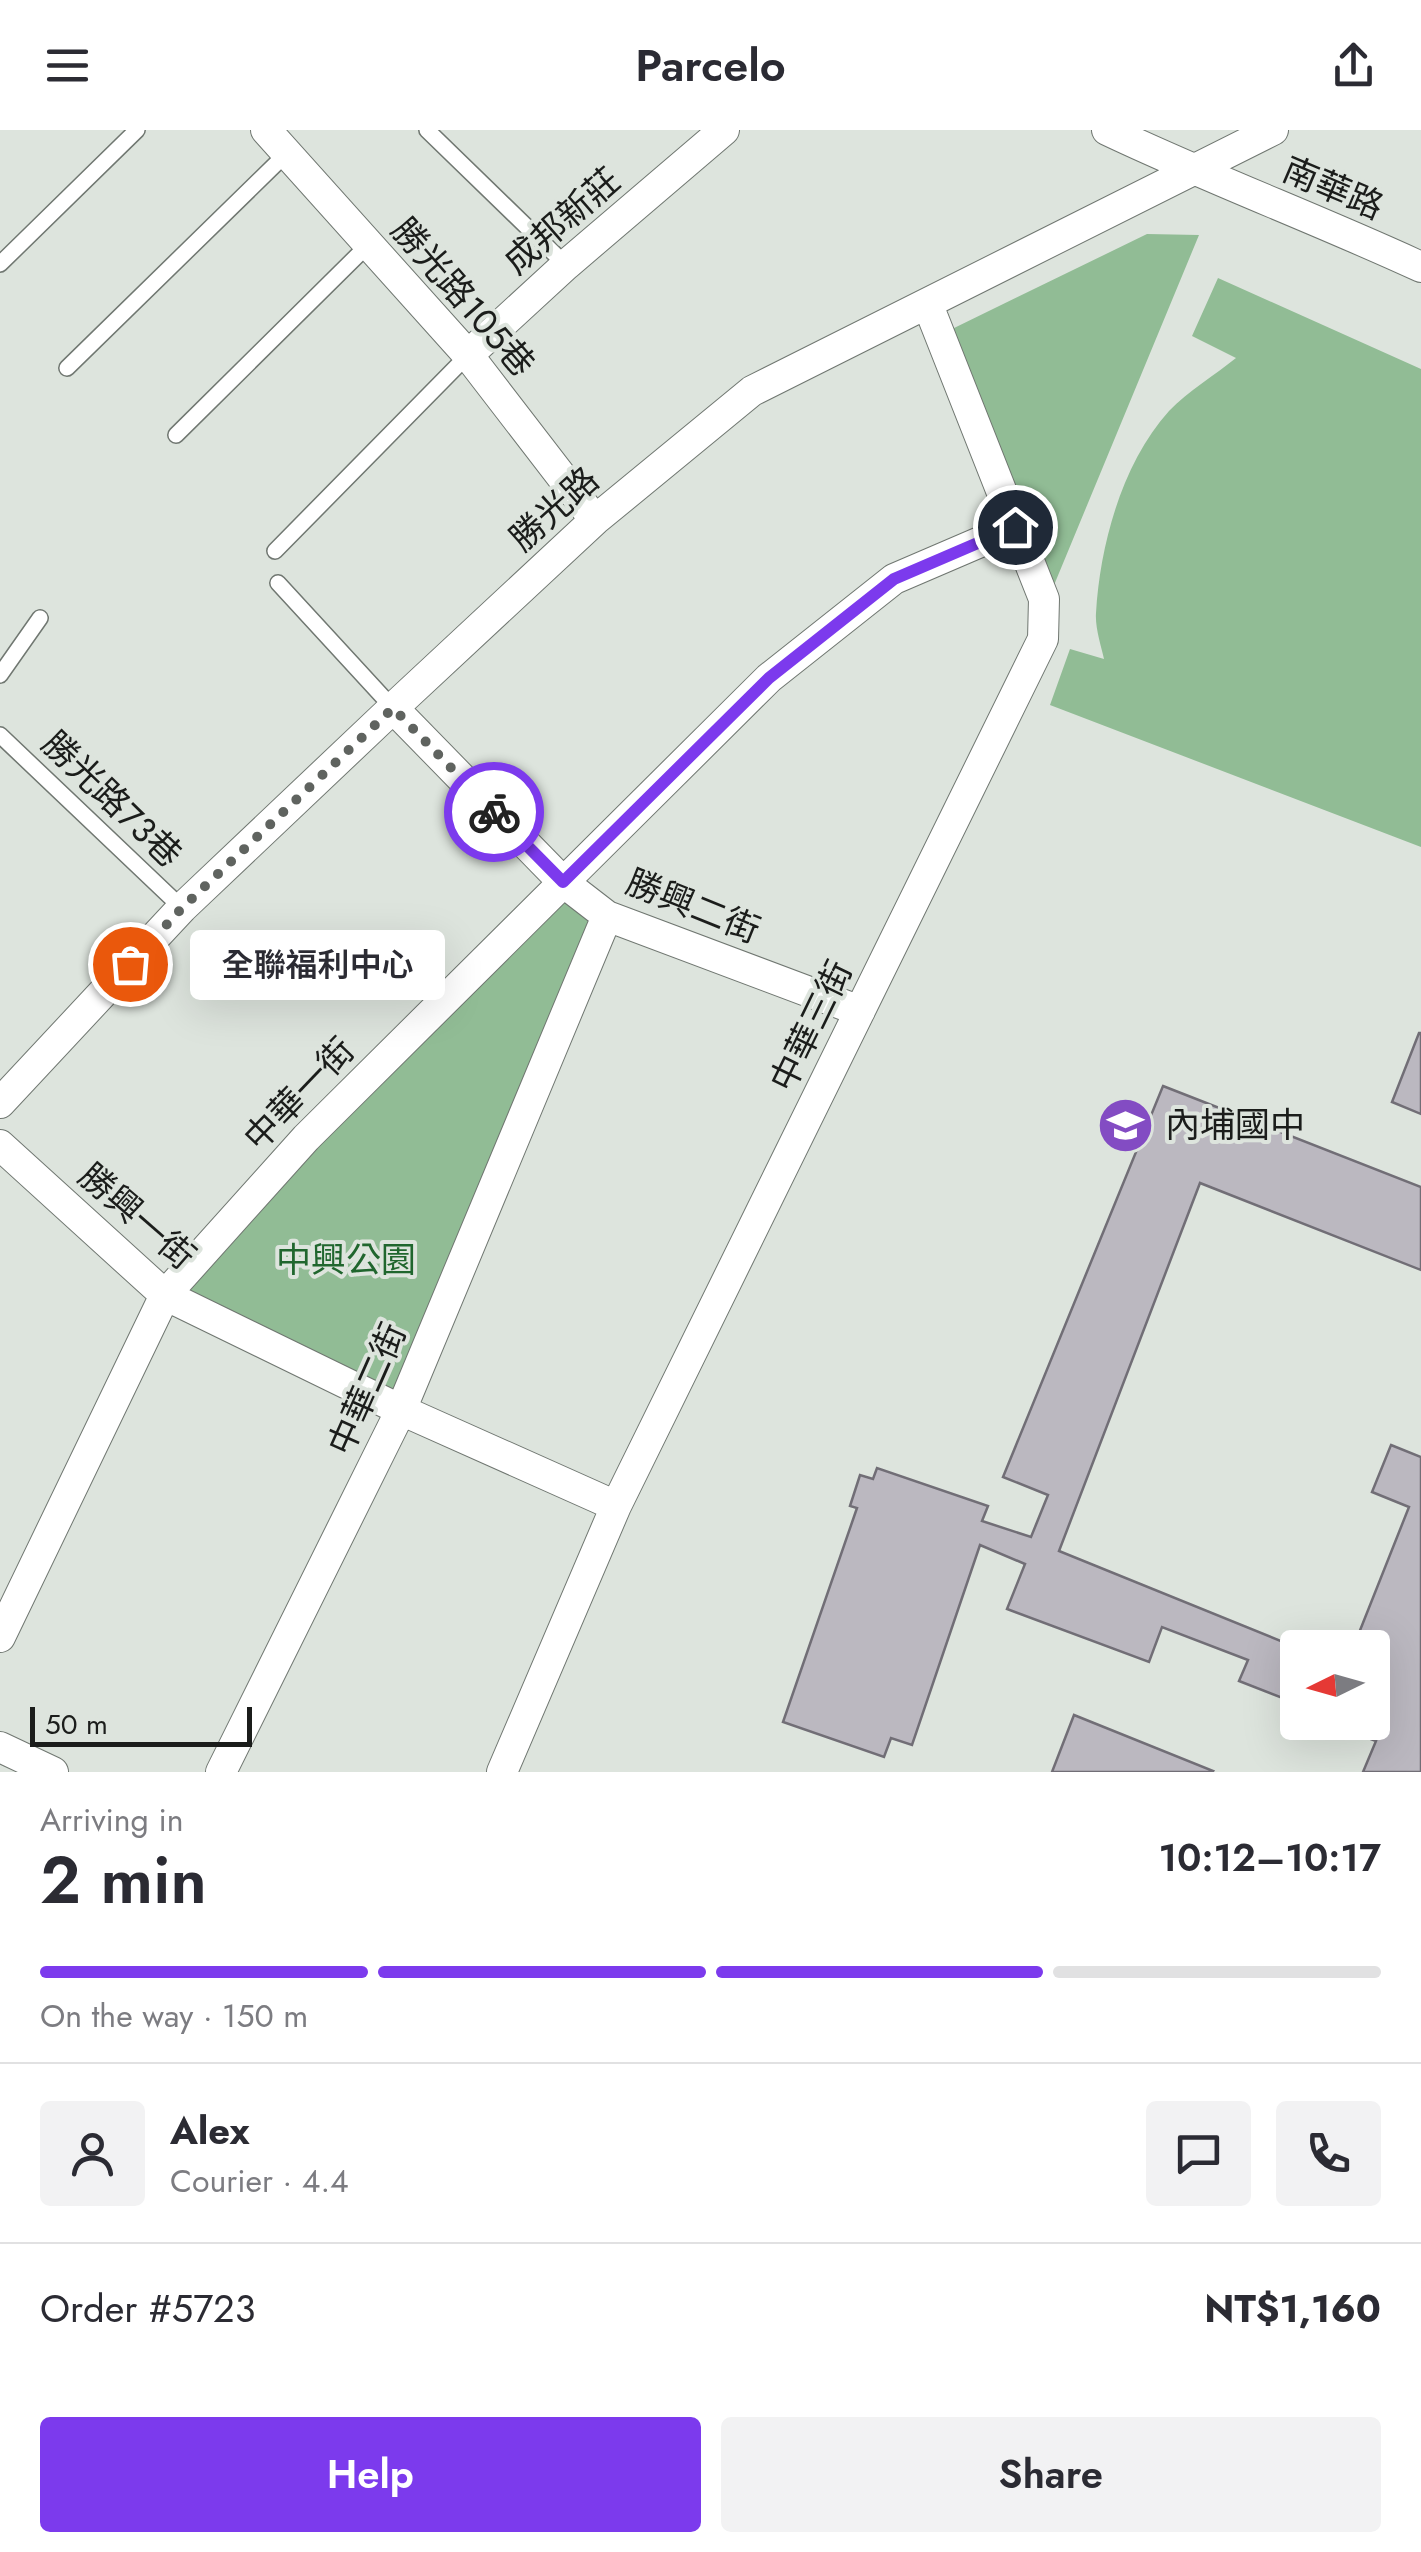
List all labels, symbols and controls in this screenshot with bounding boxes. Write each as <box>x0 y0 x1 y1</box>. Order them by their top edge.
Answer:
text: Parcelo <box>635 33 786 98</box>
icon: menu <box>40 38 95 93</box>
icon: share <box>1326 38 1381 93</box>
street label: 南華路 <box>1275 144 1391 232</box>
street label: 成邦新莊 <box>493 156 631 286</box>
street label: 勝光路105巷 <box>380 206 546 388</box>
street label: 勝光路 <box>498 455 610 563</box>
pin <box>973 485 1058 570</box>
icon: home <box>988 500 1043 555</box>
street label: 勝光路73巷 <box>31 719 193 879</box>
courier <box>444 762 544 862</box>
icon: bike <box>467 785 522 840</box>
street label: 勝興二街 <box>619 857 767 955</box>
pin <box>88 922 173 1007</box>
callout: 全聯福利中心 <box>190 929 445 999</box>
icon: bag <box>103 937 158 992</box>
text: 全聯福利中心 <box>221 942 414 988</box>
street label: 中華三街 <box>758 952 864 1100</box>
street label: 中華一街 <box>232 1026 366 1162</box>
school or university icon: 內埔國中 <box>1096 1095 1156 1155</box>
place label: 內埔國中 <box>1165 1100 1305 1150</box>
street label: 勝興一街 <box>68 1151 206 1281</box>
park label: 中興公園 <box>276 1235 416 1285</box>
street label: 中華二街 <box>316 1315 418 1463</box>
north arrow <box>1280 1630 1390 1740</box>
map controls <box>1280 1630 1390 1740</box>
scale bar <box>30 1702 252 1746</box>
text: 50 m <box>45 1704 108 1745</box>
text: Arriving in <box>40 1797 184 1843</box>
text: 10:12–10:17 <box>1158 1830 1381 1885</box>
text: 2 min <box>40 1833 207 1927</box>
text: On the way · 150 m <box>40 1993 308 2039</box>
button: person <box>40 2101 145 2206</box>
button: chat <box>1146 2101 1251 2206</box>
button: phone <box>1276 2101 1381 2206</box>
text: Alex <box>170 2103 250 2158</box>
text: Courier · 4.4 <box>170 2158 349 2204</box>
text: Order #5723 <box>40 2281 255 2336</box>
text: NT$1,160 <box>1204 2281 1381 2336</box>
button: Help <box>40 2417 701 2532</box>
button: Share <box>721 2417 1381 2532</box>

